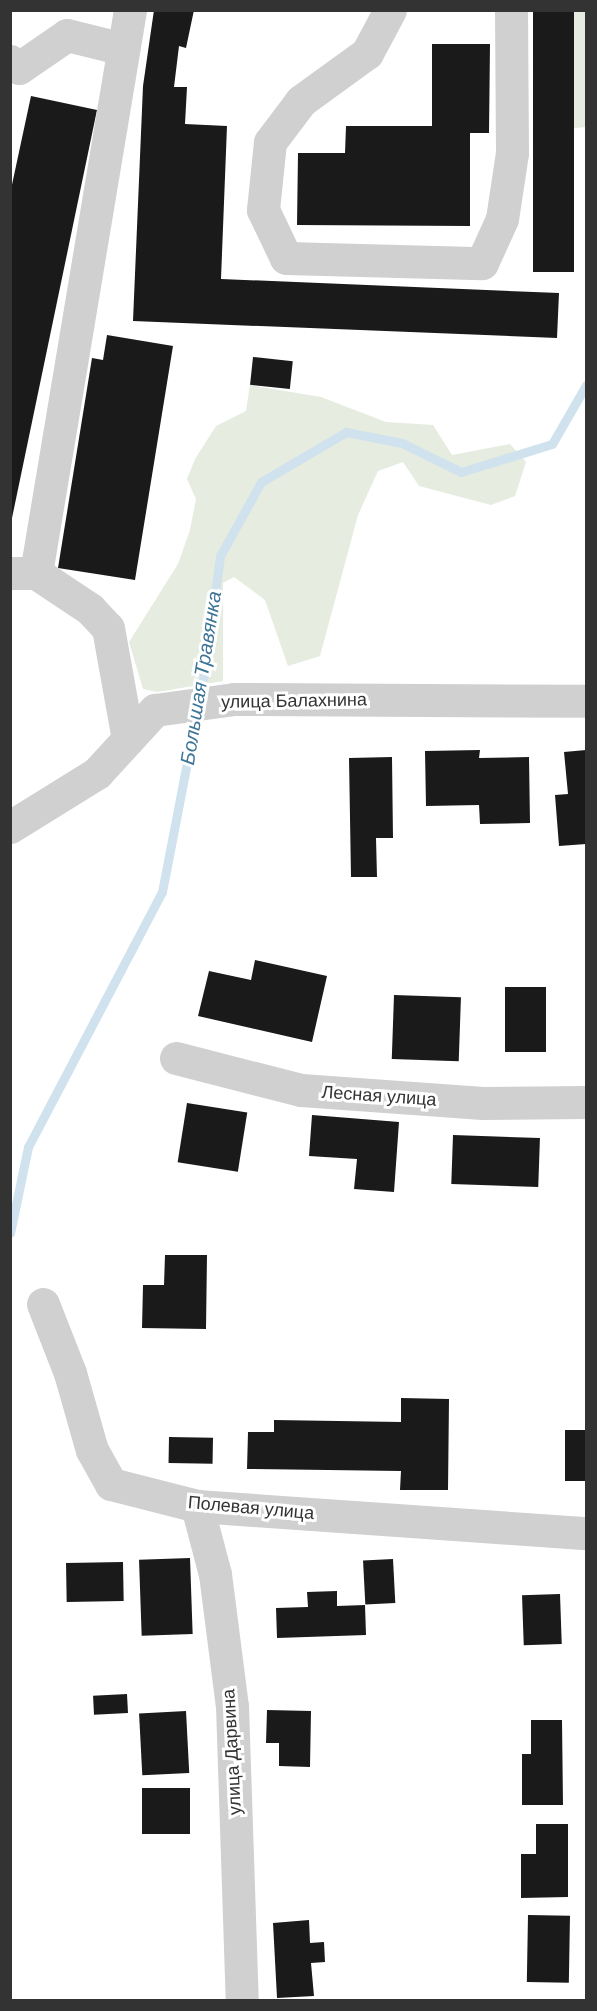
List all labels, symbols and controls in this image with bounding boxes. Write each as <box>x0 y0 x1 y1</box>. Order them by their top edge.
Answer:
water label: Большая Травянка <box>175 589 227 767</box>
street label: улица Балахнина <box>221 689 367 713</box>
street label: Лесная улица <box>321 1081 437 1111</box>
street label: Полевая улица <box>187 1492 315 1524</box>
street label: улица Дарвина <box>218 1688 246 1816</box>

